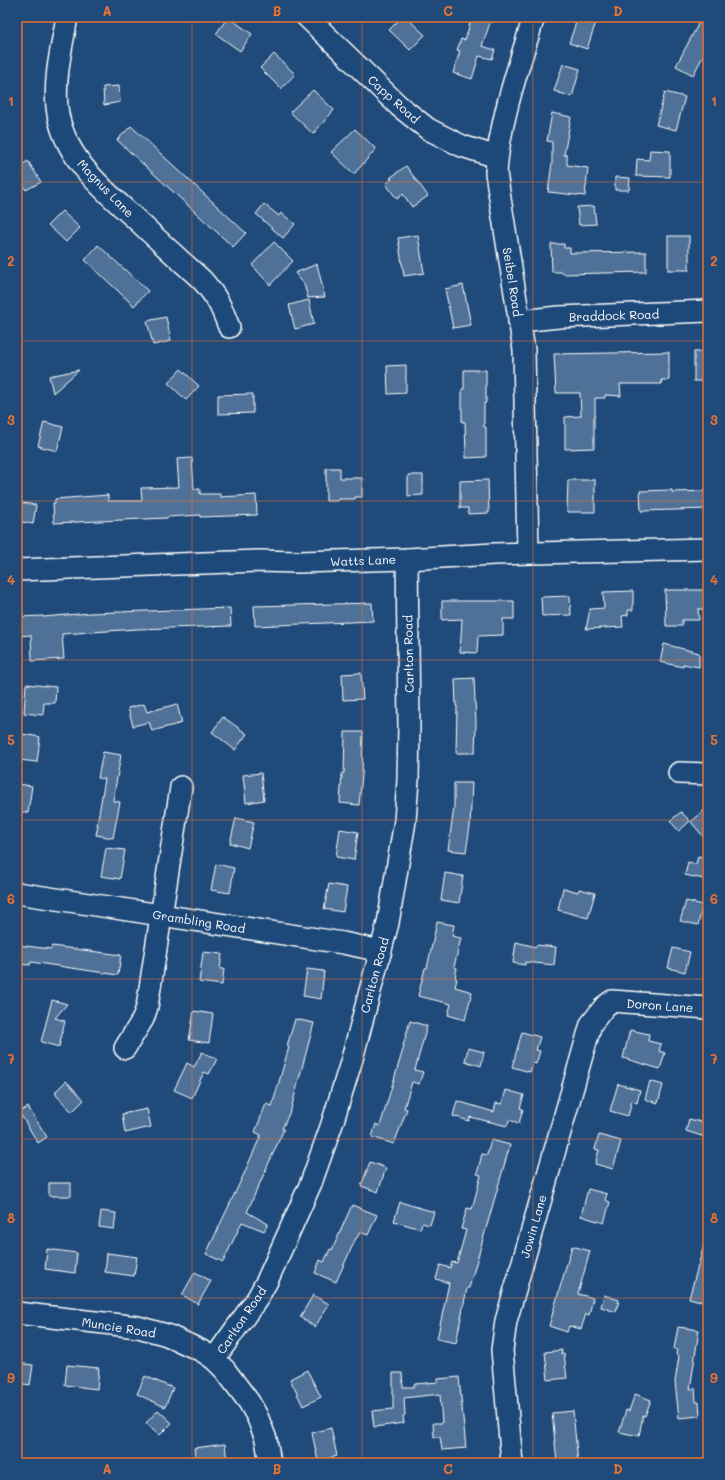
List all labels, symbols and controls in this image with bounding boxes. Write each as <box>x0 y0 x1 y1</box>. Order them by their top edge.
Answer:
text: A <box>102 2 112 19</box>
text: B <box>273 2 282 19</box>
text: C <box>443 2 453 19</box>
text: D <box>613 2 623 19</box>
street label: Capp Road <box>365 71 424 127</box>
text: 1 <box>8 92 14 109</box>
text: 1 <box>711 92 717 109</box>
street label: Magnus Lane <box>74 156 138 220</box>
street label: Seibel Road <box>500 246 526 318</box>
text: 2 <box>7 252 15 269</box>
text: 2 <box>710 252 718 269</box>
street label: Braddock Road <box>569 305 660 325</box>
text: 3 <box>7 411 15 428</box>
text: 3 <box>710 411 718 428</box>
street label: Watts Lane <box>330 551 396 569</box>
text: 4 <box>7 571 15 588</box>
text: 4 <box>710 571 718 588</box>
street label: Carlton Road <box>399 615 417 693</box>
text: 5 <box>7 731 15 748</box>
text: 5 <box>710 731 718 748</box>
text: 6 <box>7 890 15 907</box>
text: 6 <box>710 890 718 907</box>
street label: Grambling Road <box>152 906 247 936</box>
street label: Carlton Road <box>356 935 392 1015</box>
street label: Doron Lane <box>626 995 694 1015</box>
text: 7 <box>7 1050 15 1067</box>
text: 7 <box>710 1050 718 1067</box>
street label: Jowin Lane <box>516 1193 550 1259</box>
text: 8 <box>7 1209 15 1226</box>
text: 8 <box>710 1209 718 1226</box>
street label: Carlton Road <box>213 1283 270 1357</box>
street label: Muncie Road <box>81 1313 158 1341</box>
text: 9 <box>7 1369 15 1386</box>
text: 9 <box>710 1369 718 1386</box>
text: A <box>102 1460 112 1477</box>
text: B <box>273 1460 282 1477</box>
text: C <box>443 1460 453 1477</box>
text: D <box>613 1460 623 1477</box>

